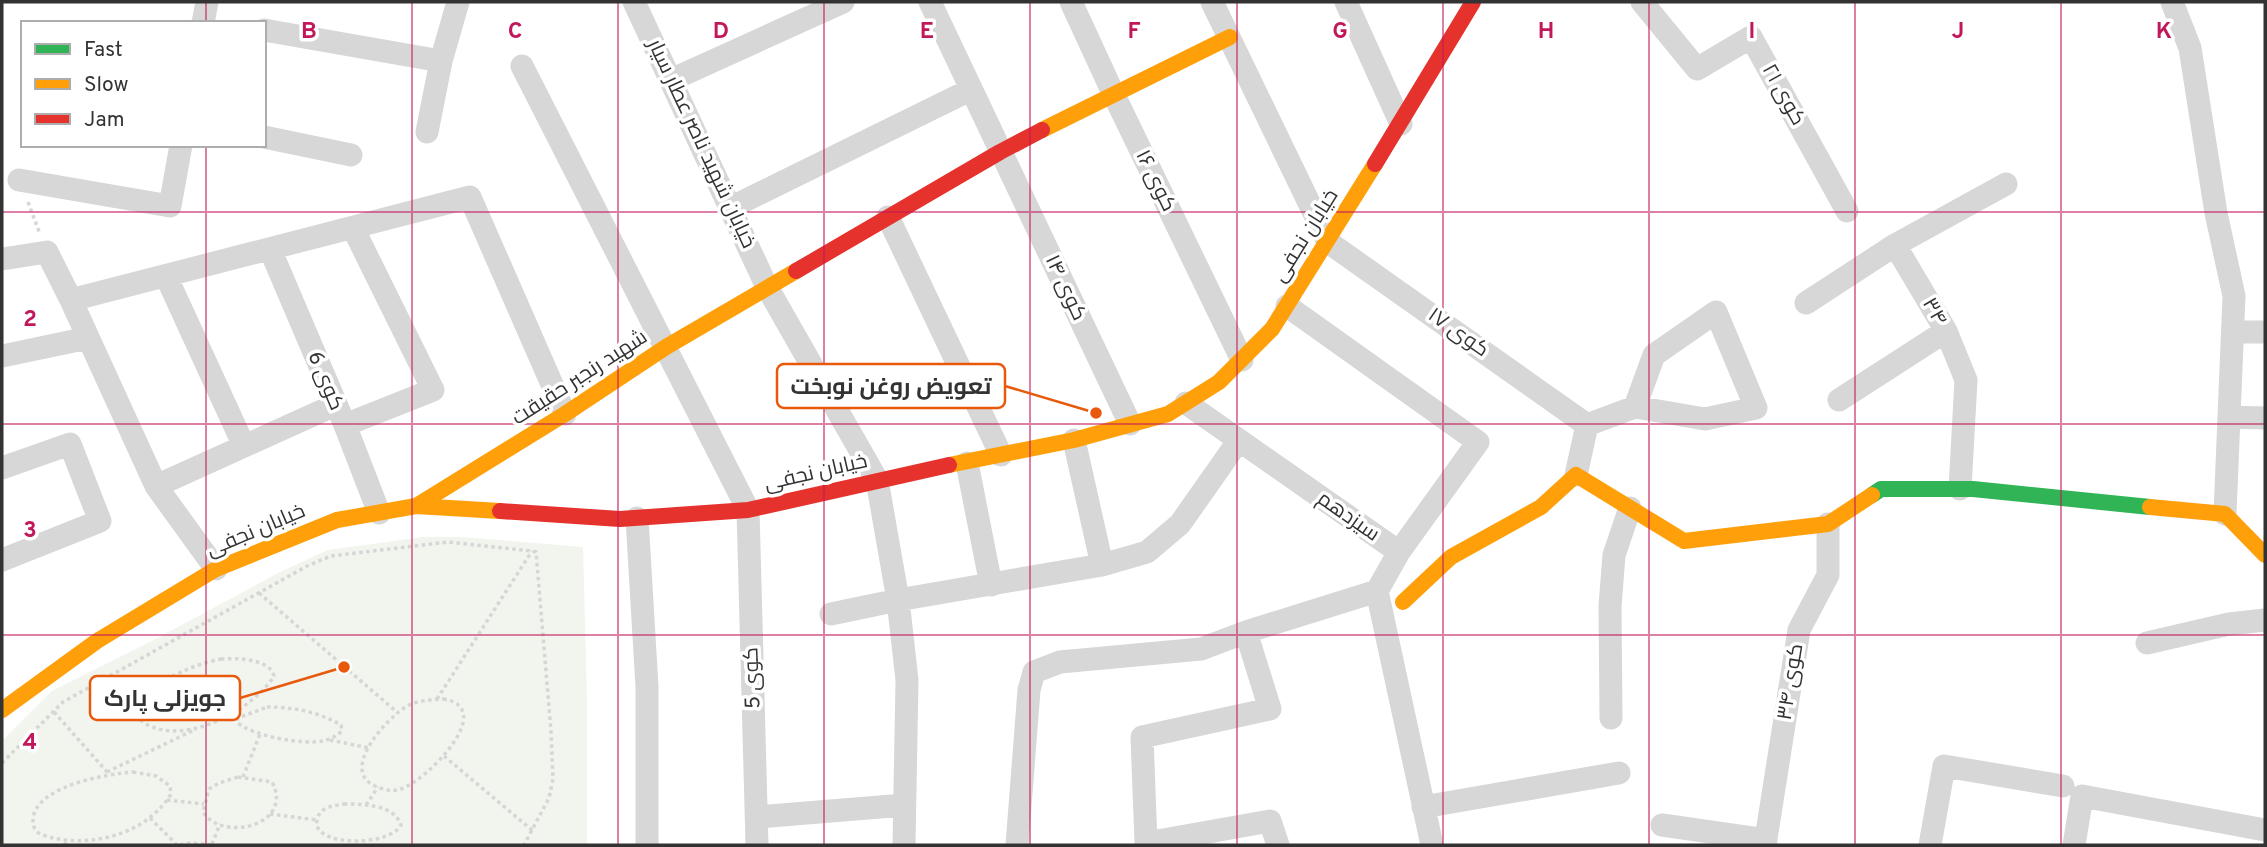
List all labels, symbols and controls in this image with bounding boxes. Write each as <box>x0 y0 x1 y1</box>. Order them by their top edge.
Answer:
text: B <box>301 18 317 47</box>
text: C <box>508 18 522 47</box>
text: D <box>713 18 729 47</box>
text: E <box>920 18 934 47</box>
text: F <box>1127 18 1141 47</box>
text: G <box>1332 18 1348 47</box>
text: H <box>1538 18 1554 47</box>
text: I <box>1749 18 1755 47</box>
text: J <box>1952 18 1964 47</box>
text: K <box>2156 18 2172 47</box>
legend <box>21 21 266 147</box>
street label: خیابان شهید ناصر عطار سیار <box>640 34 761 253</box>
text: Fast <box>84 37 123 64</box>
street label: کوی ۲۱ <box>1755 59 1811 131</box>
text: Slow <box>84 72 129 99</box>
text: Jam <box>84 107 125 134</box>
street label: کوی ۱۶ <box>1128 146 1182 216</box>
street label: خیابان نجفی <box>1267 184 1345 288</box>
street label: کوی ۱۴ <box>1038 251 1092 325</box>
street label: ۳۴ <box>1915 293 1953 331</box>
street label: کوی ۱۷ <box>1422 302 1494 364</box>
text: 2 <box>23 306 37 335</box>
street label: شهید رنجبر حقیقت <box>507 324 653 432</box>
street label: کوی 6 <box>301 347 349 415</box>
callout: تعویض روغن نوبخت <box>777 364 1005 408</box>
text: تعویض روغن نوبخت <box>791 374 992 403</box>
street label: خیابان نجفی <box>762 448 870 498</box>
street label: سیزدهم <box>1311 486 1385 548</box>
street label: خیابان نجفی <box>202 498 310 564</box>
text: 3 <box>23 517 37 546</box>
street label: کوی ۳۴ <box>1772 642 1810 722</box>
street label: کوی 5 <box>738 647 768 709</box>
callout: جویزلی پارک <box>90 676 240 720</box>
text: جویزلی پارک <box>104 686 226 715</box>
text: 4 <box>23 729 37 758</box>

